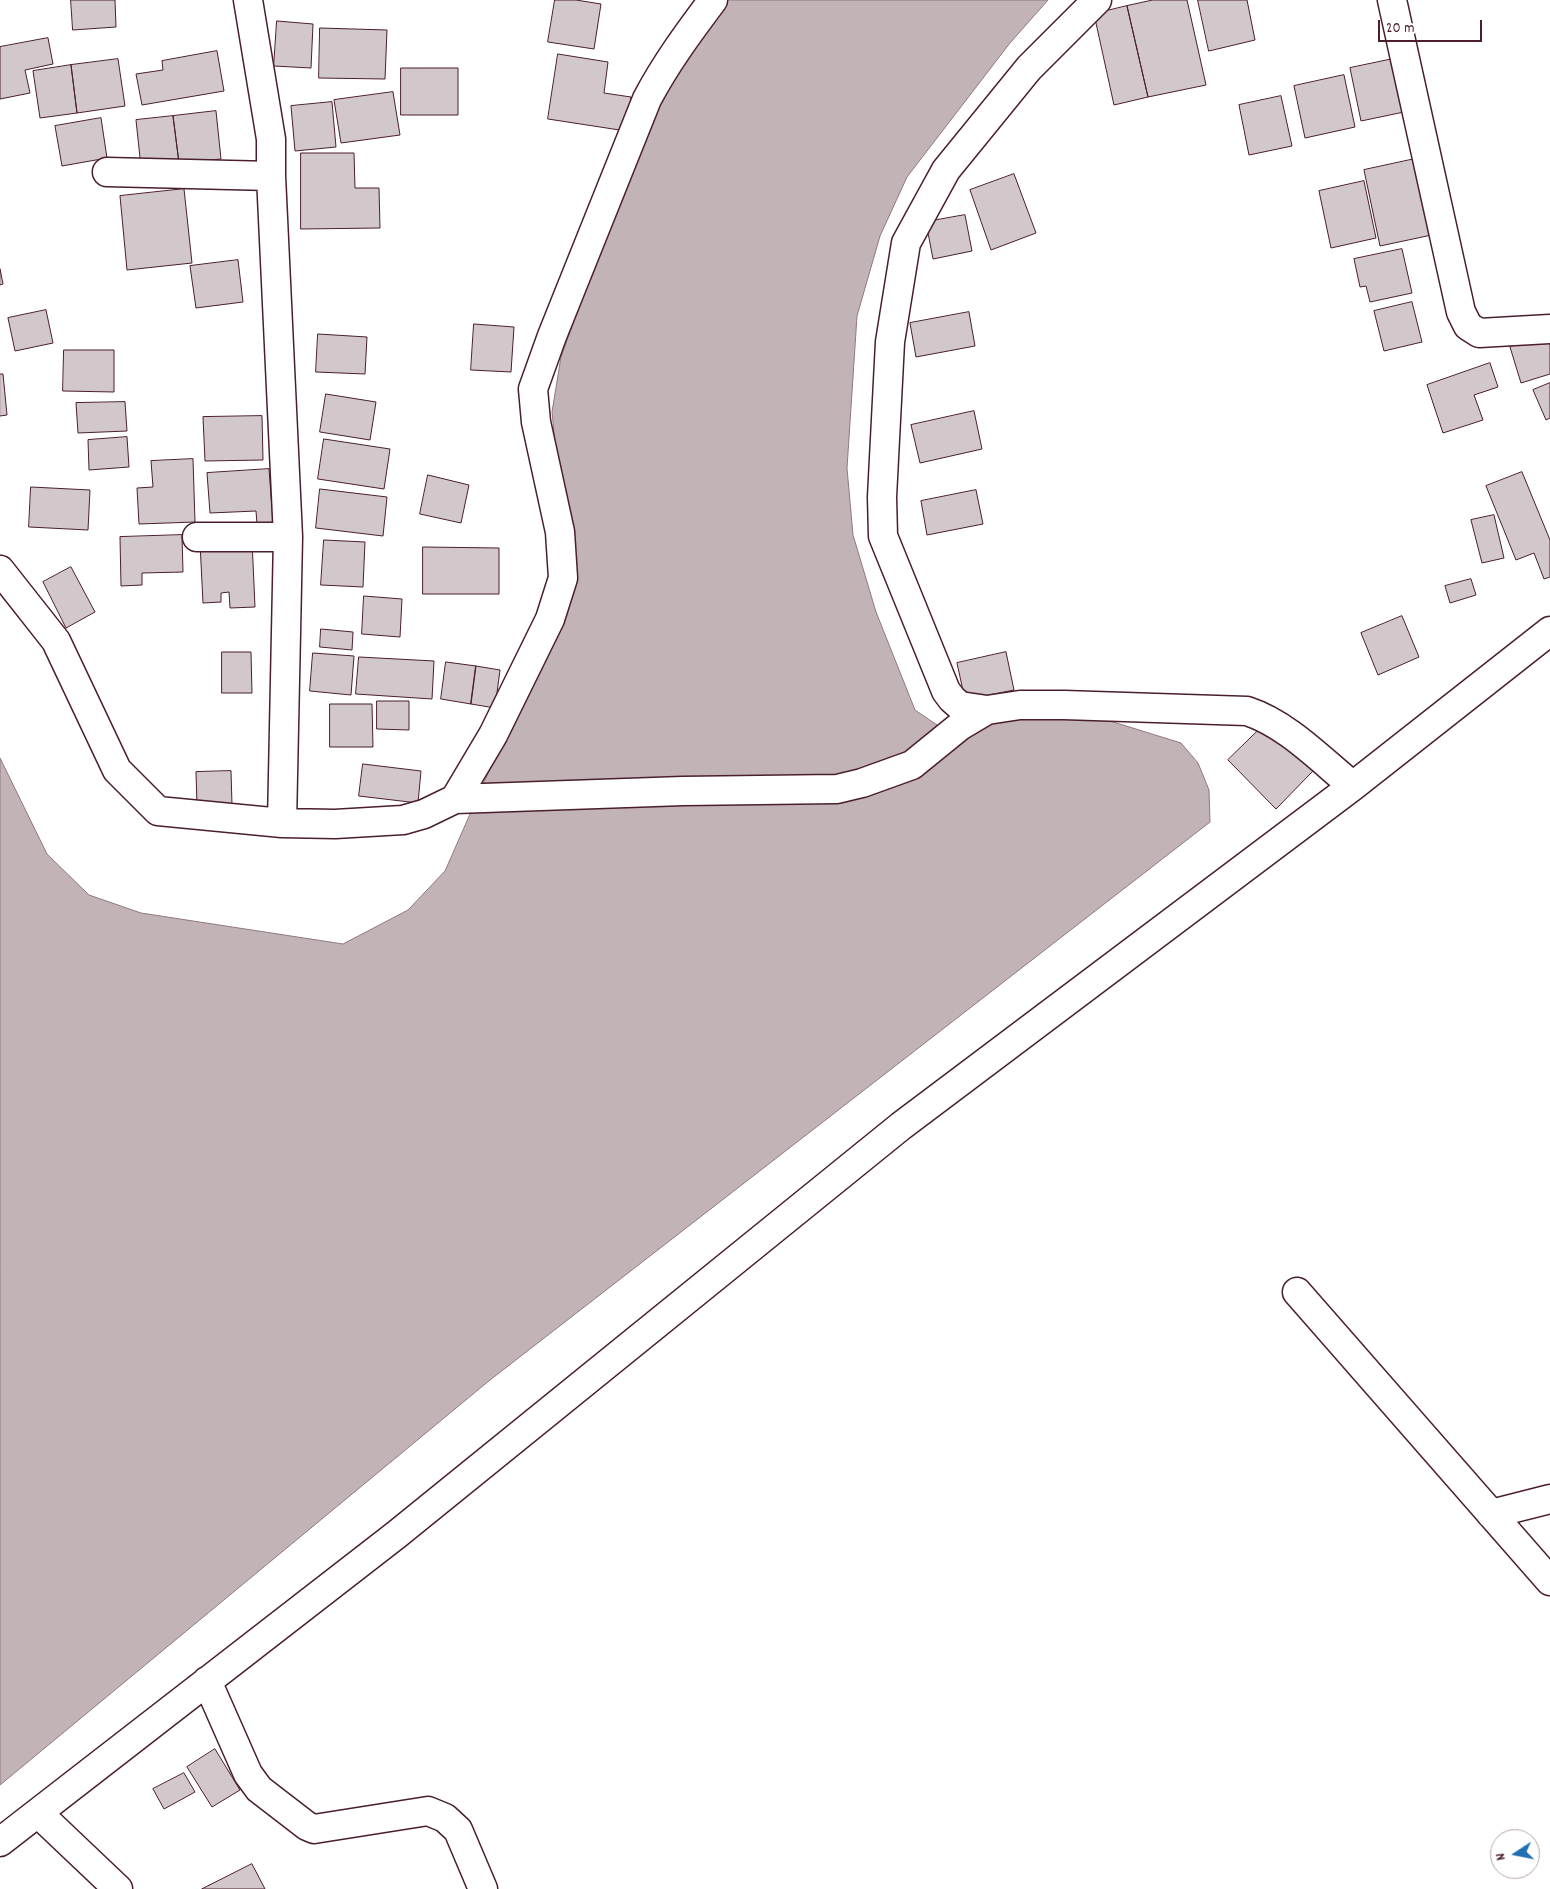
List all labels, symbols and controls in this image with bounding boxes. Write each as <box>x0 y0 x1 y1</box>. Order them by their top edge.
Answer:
scale bar <box>1380 10 1484 42</box>
text: 20 m <box>1386 18 1414 40</box>
north arrow <box>1490 1829 1540 1879</box>
text: N <box>1491 1851 1512 1862</box>

